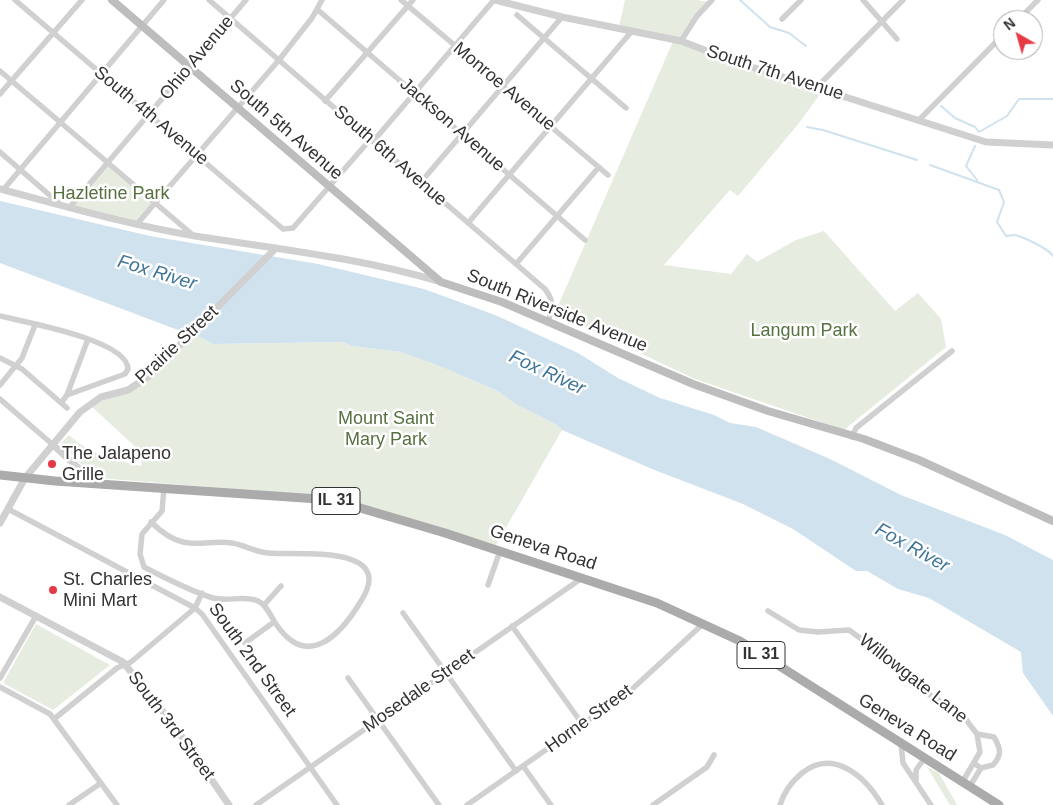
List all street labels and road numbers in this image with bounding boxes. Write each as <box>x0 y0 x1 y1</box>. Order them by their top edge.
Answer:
street label: Ohio Avenue <box>155 11 239 105</box>
street label: Monroe Avenue <box>449 38 559 136</box>
street label: South 7th Avenue <box>704 41 846 105</box>
street label: South 4th Avenue <box>89 62 213 170</box>
street label: Jackson Avenue <box>395 74 509 176</box>
street label: South 5th Avenue <box>225 75 347 185</box>
street label: South 6th Avenue <box>329 101 451 211</box>
street label: South Riverside Avenue <box>464 265 650 357</box>
street label: Prairie Street <box>131 301 223 389</box>
road number: IL 31 <box>312 488 360 514</box>
street label: Geneva Road <box>487 521 599 575</box>
street label: South 2nd Street <box>204 599 300 721</box>
street label: Willowgate Lane <box>854 630 972 728</box>
road number: IL 31 <box>737 642 785 668</box>
street label: Mosedale Street <box>359 645 479 737</box>
street label: South 3rd Street <box>123 667 219 785</box>
street label: Horne Street <box>541 680 637 758</box>
street label: Geneva Road <box>854 689 960 767</box>

